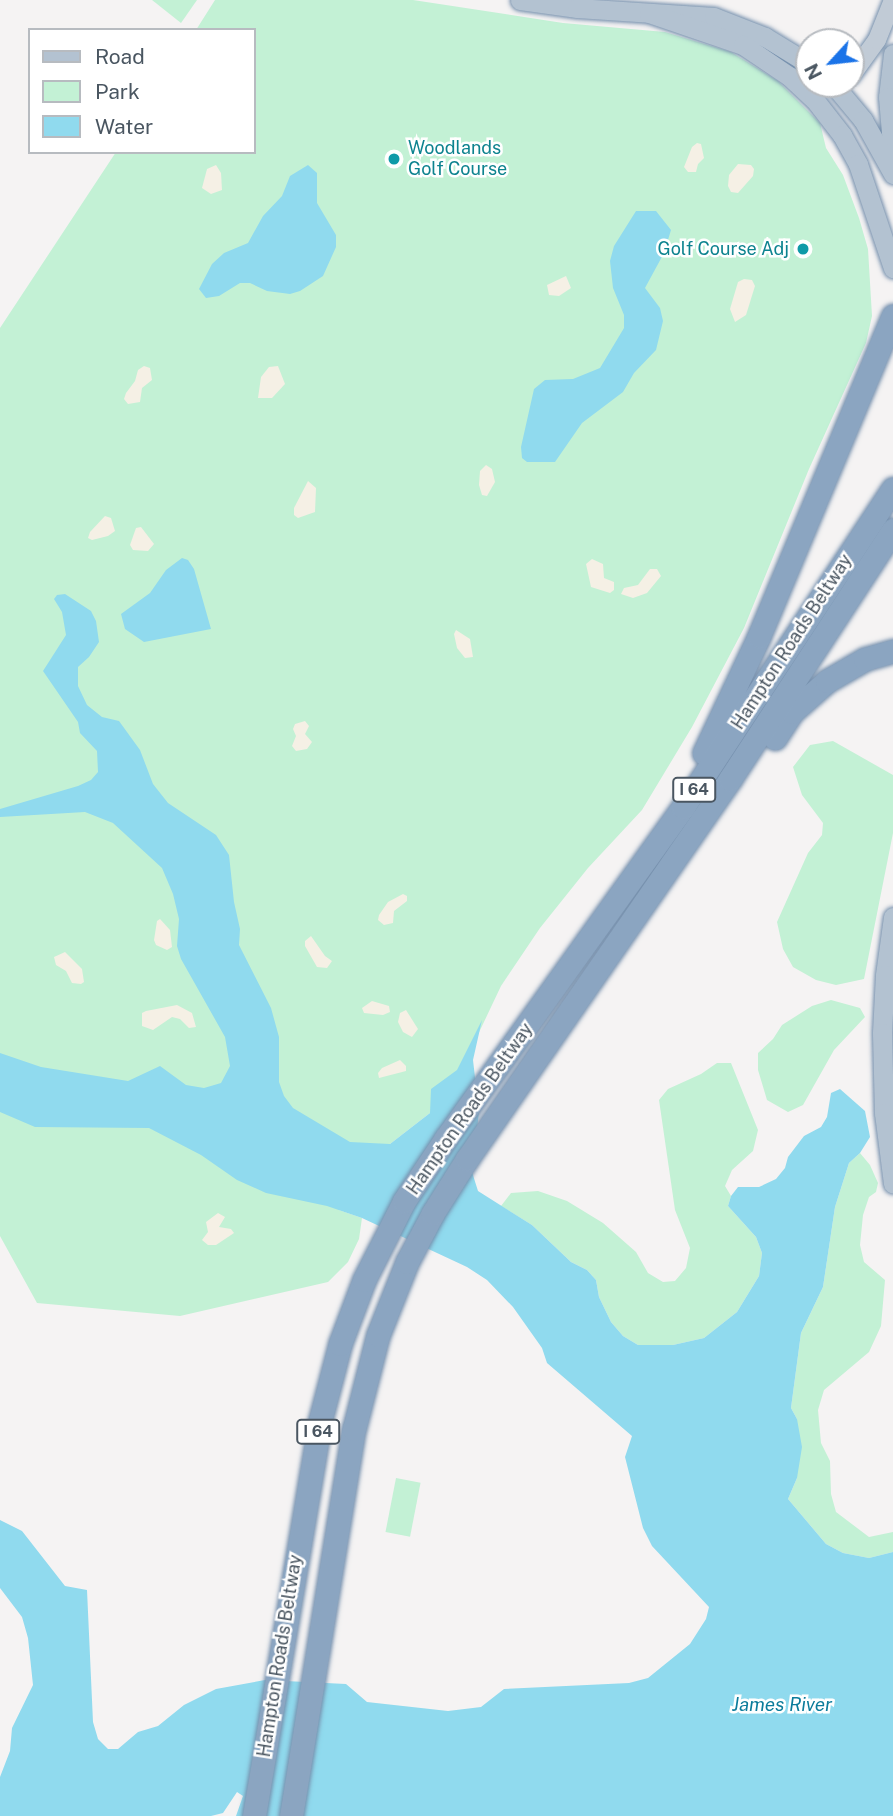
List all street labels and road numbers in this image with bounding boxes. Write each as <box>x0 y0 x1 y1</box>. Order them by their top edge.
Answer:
street label: Hampton Roads Beltway <box>727 550 857 734</box>
road number: I 64 <box>671 778 717 803</box>
street label: Hampton Roads Beltway <box>402 1019 538 1199</box>
road number: I 64 <box>295 1420 341 1444</box>
street label: Hampton Roads Beltway <box>253 1553 307 1759</box>

